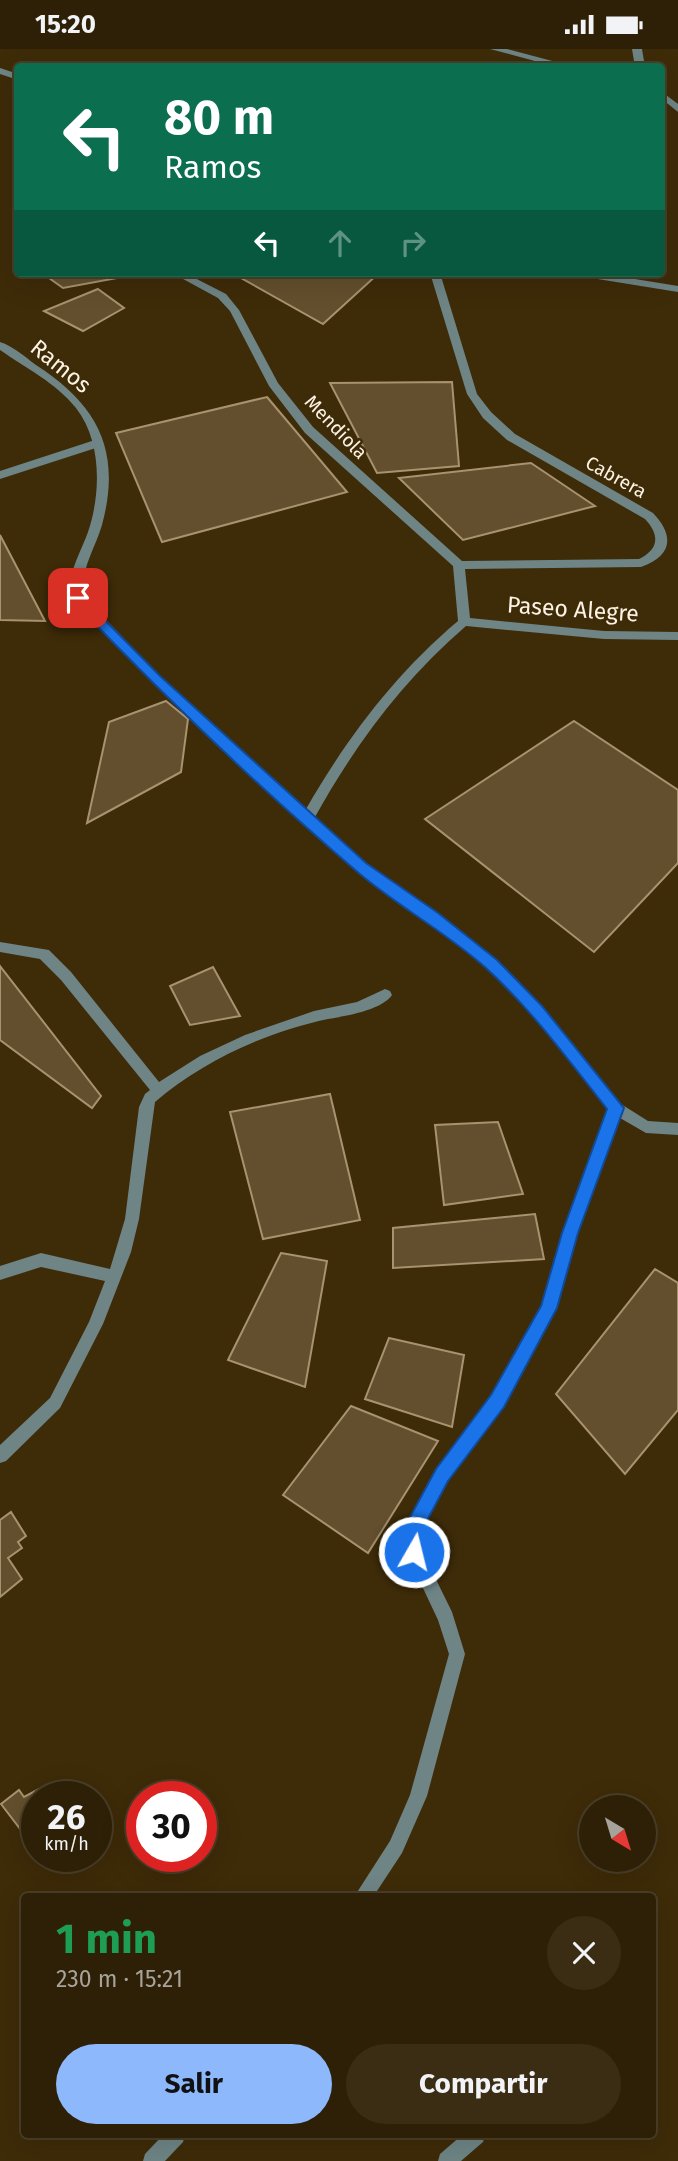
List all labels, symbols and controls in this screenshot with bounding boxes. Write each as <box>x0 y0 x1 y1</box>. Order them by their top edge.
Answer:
text: 15:20 <box>35 9 96 40</box>
text: 80 m <box>164 88 274 147</box>
icon: left <box>49 91 140 182</box>
text: Ramos <box>164 148 262 186</box>
icon: left <box>248 224 286 262</box>
icon: ahead <box>321 224 359 262</box>
icon: right <box>394 224 432 262</box>
street label: Ramos <box>25 333 97 399</box>
street label: Mendiola <box>300 390 372 464</box>
street label: Cabrera <box>581 451 651 503</box>
pin <box>48 568 108 628</box>
icon: arrive <box>59 579 97 617</box>
street label: Paseo Alegre <box>506 590 640 628</box>
position arrow <box>377 1515 451 1589</box>
speed limit sign: 30 <box>126 1781 217 1872</box>
north arrow <box>579 1795 656 1873</box>
map controls <box>579 1795 656 1872</box>
text: 26 <box>48 1796 85 1838</box>
text: km/h <box>44 1833 89 1855</box>
text: 1 min <box>56 1914 157 1964</box>
button: close <box>547 1916 621 1990</box>
text: 230 m · 15:21 <box>56 1965 183 1993</box>
button: Salir <box>56 2044 332 2124</box>
button: Compartir <box>346 2044 621 2124</box>

